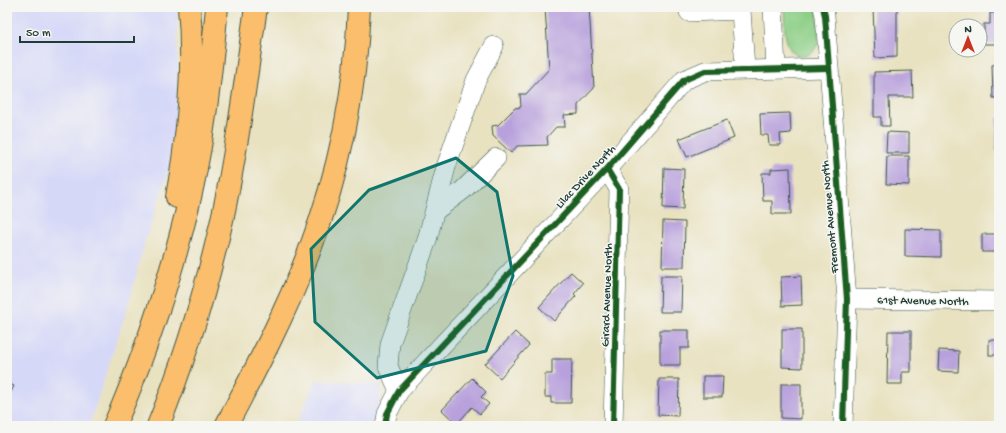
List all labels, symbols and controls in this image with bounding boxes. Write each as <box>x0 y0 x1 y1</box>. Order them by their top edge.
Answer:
scale bar <box>20 18 134 44</box>
north arrow <box>948 18 988 58</box>
text: N <box>964 24 972 36</box>
text: 50 m <box>26 27 51 41</box>
street label: Lilac Drive North <box>553 142 620 212</box>
street label: Fremont Avenue North <box>819 159 843 275</box>
street label: Girard Avenue North <box>599 242 617 347</box>
street label: 61st Avenue North <box>877 294 969 310</box>

